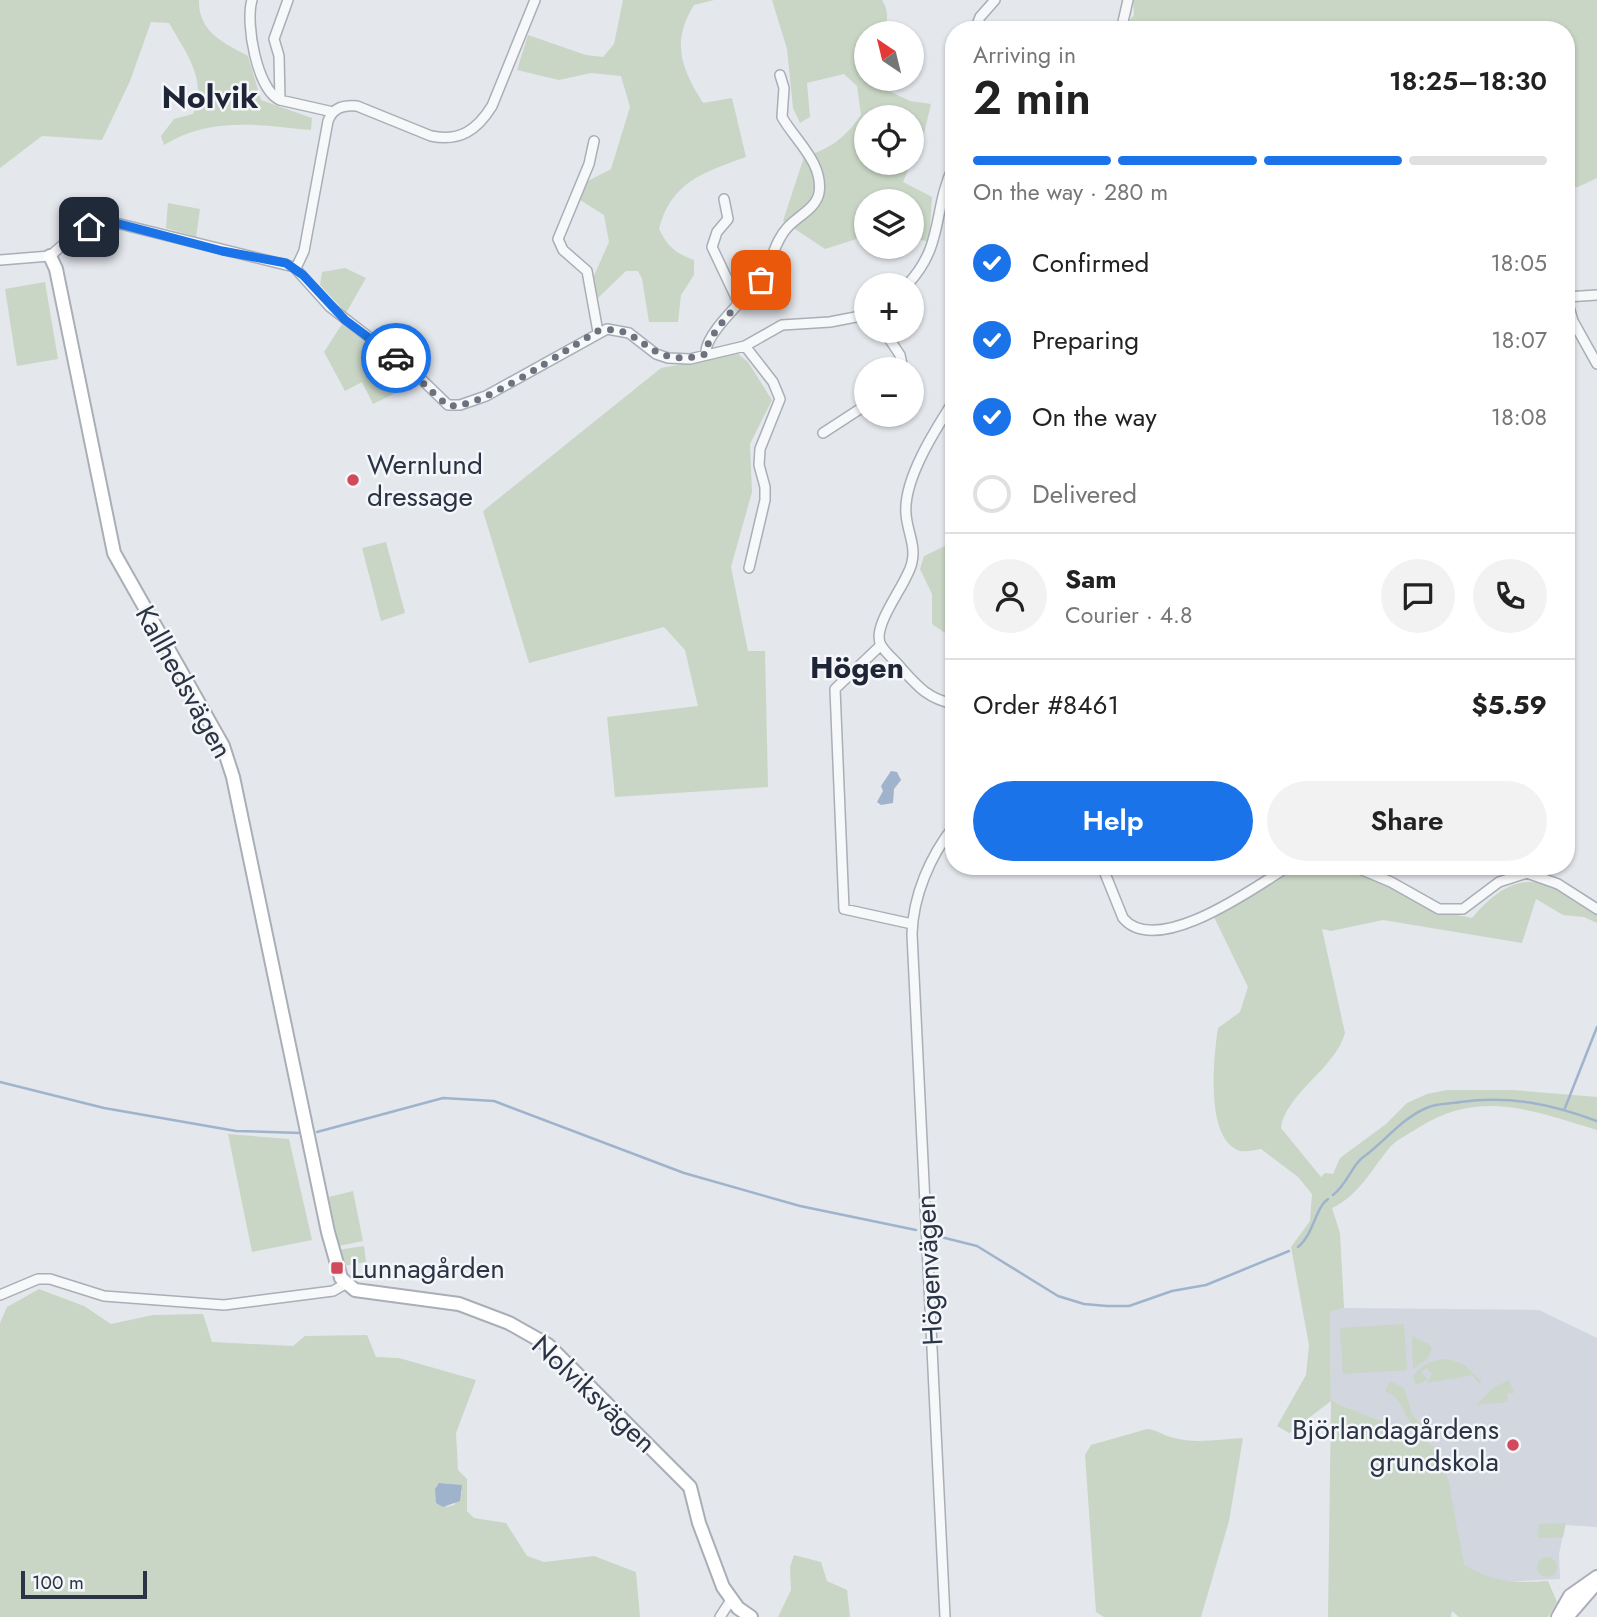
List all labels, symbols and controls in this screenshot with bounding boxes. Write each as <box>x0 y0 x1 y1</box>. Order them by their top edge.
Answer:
north arrow <box>854 21 924 91</box>
map controls <box>854 21 924 427</box>
text: Arriving in <box>973 38 1076 72</box>
text: 18:25–18:30 <box>1389 62 1547 100</box>
text: 2 min <box>973 65 1091 131</box>
district label: Nolvik <box>161 74 259 120</box>
button: locate <box>854 105 924 175</box>
text: On the way · 280 m <box>973 175 1168 209</box>
button: layers <box>854 189 924 259</box>
pin <box>59 197 119 257</box>
icon: home <box>70 208 108 246</box>
icon: check <box>973 244 1011 282</box>
text: Confirmed <box>1032 244 1149 282</box>
text: 18:05 <box>1490 246 1547 280</box>
pin <box>731 250 791 310</box>
icon: bag <box>742 261 780 299</box>
button: + <box>854 273 924 343</box>
icon: check <box>973 321 1011 359</box>
text: Preparing <box>1032 321 1139 359</box>
courier <box>361 323 431 393</box>
text: 18:07 <box>1491 323 1547 357</box>
icon: car <box>377 339 415 377</box>
button: − <box>854 357 924 427</box>
icon: check <box>973 398 1011 436</box>
text: On the way <box>1032 398 1157 436</box>
text: 18:08 <box>1491 400 1547 434</box>
place label: Wernlund dressage <box>367 444 483 517</box>
marker: Wernlund dressage <box>345 472 361 488</box>
text: Delivered <box>1032 475 1137 513</box>
button: person <box>973 559 1047 633</box>
button: chat <box>1381 559 1455 633</box>
button: phone <box>1473 559 1547 633</box>
text: Sam <box>1065 560 1117 598</box>
street label: Kallhedsvägen <box>125 598 243 766</box>
text: Courier · 4.8 <box>1065 598 1193 632</box>
district label: Högen <box>810 646 904 689</box>
text: Order #8461 <box>973 686 1119 724</box>
text: $5.59 <box>1472 686 1547 724</box>
button: Help <box>973 781 1253 861</box>
button: Share <box>1267 781 1547 861</box>
street label: Högenvägen <box>905 1193 953 1347</box>
place label: Lunnagården <box>351 1248 505 1289</box>
marker: Lunnagården <box>329 1260 345 1276</box>
street label: Nolviksvägen <box>522 1325 666 1463</box>
place label: Björlandagårdens grundskola <box>1292 1409 1499 1482</box>
marker: Björlandagårdens grundskola <box>1505 1437 1521 1453</box>
scale bar <box>21 1568 147 1600</box>
text: 100 m <box>32 1569 84 1596</box>

